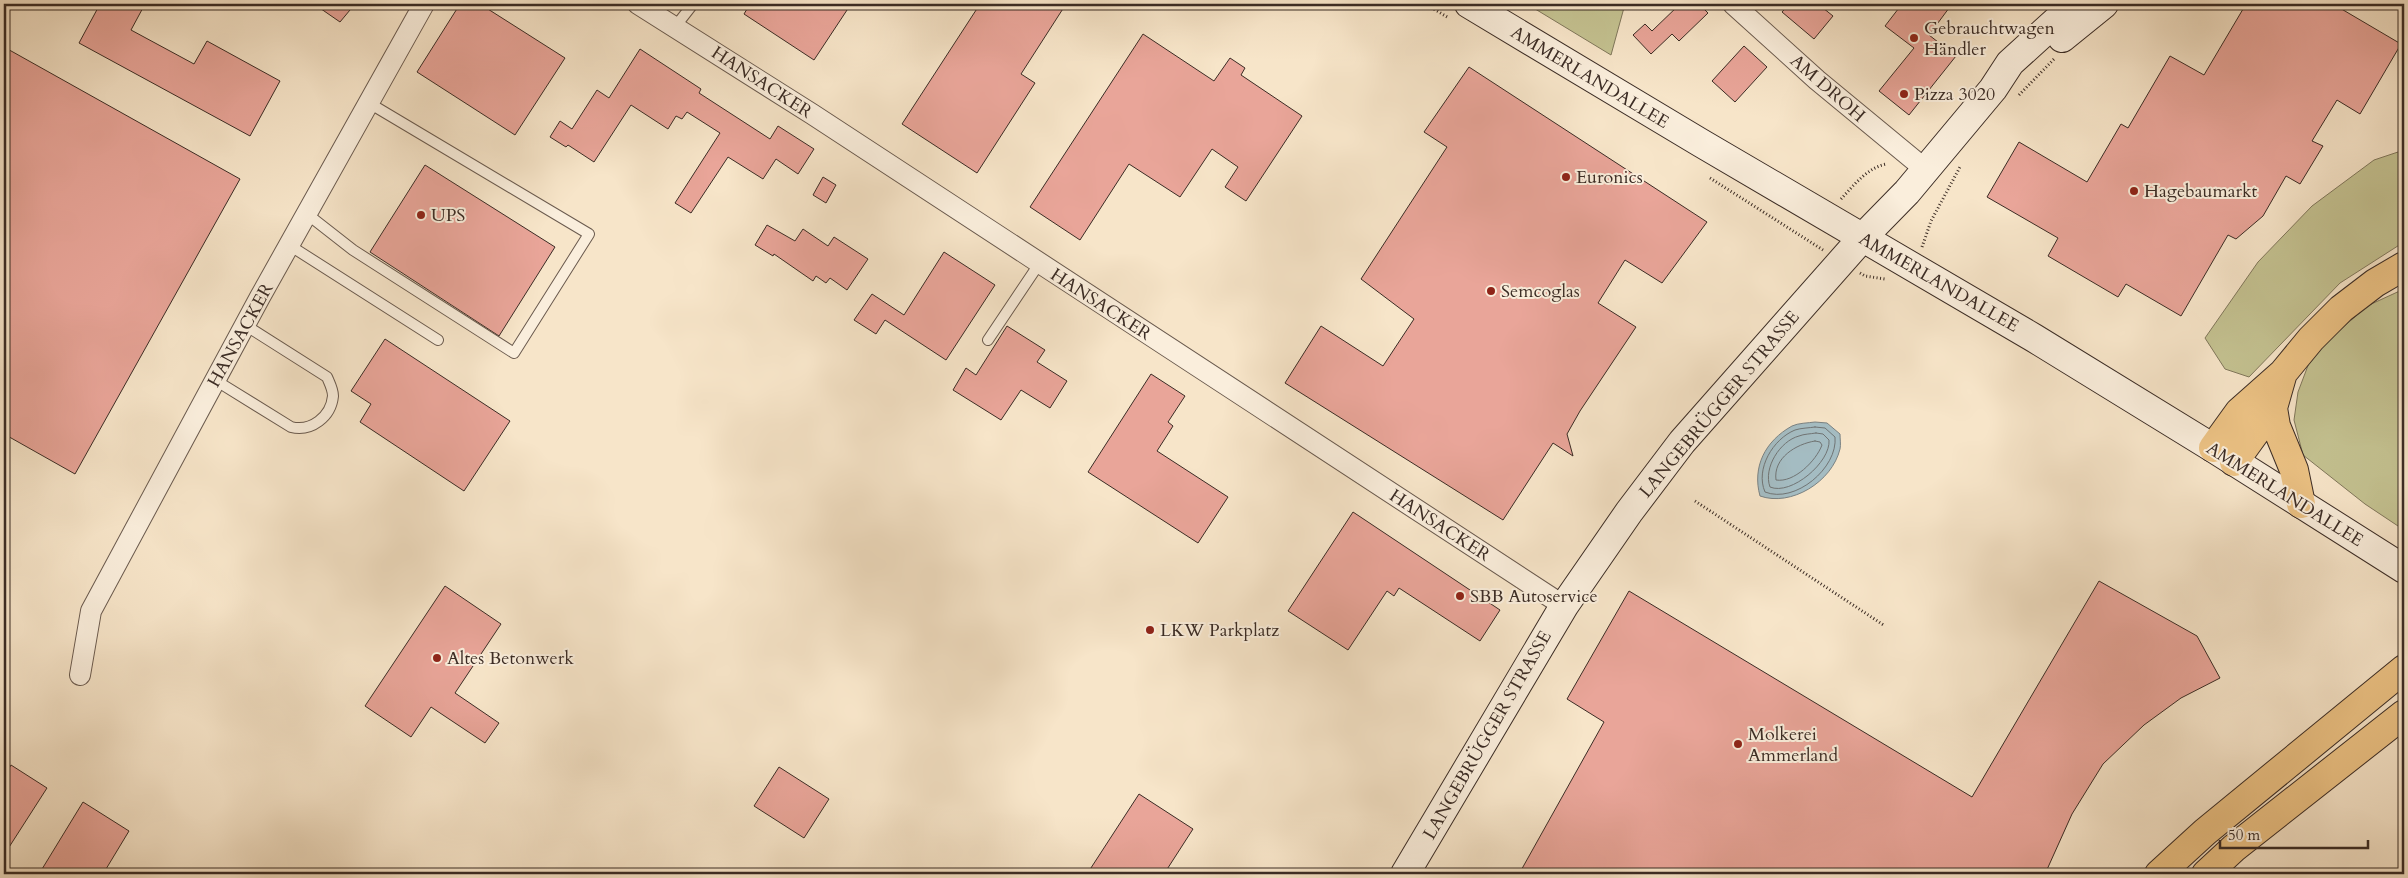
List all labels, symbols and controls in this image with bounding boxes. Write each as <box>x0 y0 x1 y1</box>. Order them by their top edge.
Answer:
place label: Gebrauchtwagen Händler <box>1924 16 2056 62</box>
street label: AMMERLANDALLEE <box>1506 20 1674 135</box>
marker: Gebrauchtwagen Händler <box>1908 32 1920 44</box>
street label: HANSACKER <box>706 40 818 125</box>
street label: AM DROH <box>1785 49 1871 128</box>
place label: Pizza 3020 <box>1914 82 1995 107</box>
marker: Pizza 3020 <box>1898 88 1910 100</box>
place label: Euronics <box>1576 165 1643 190</box>
marker: Euronics <box>1560 171 1572 183</box>
place label: Hagebaumarkt <box>2144 179 2258 204</box>
marker: Hagebaumarkt <box>2128 185 2140 197</box>
place label: UPS <box>431 203 465 228</box>
marker: UPS <box>415 209 427 221</box>
street label: AMMERLANDALLEE <box>1854 226 2023 338</box>
street label: HANSACKER <box>1045 262 1157 347</box>
street label: HANSACKER <box>201 278 280 392</box>
place label: Semcoglas <box>1501 279 1580 304</box>
marker: Semcoglas <box>1485 285 1497 297</box>
street label: LANGEBRÜGGER STRASSE <box>1634 305 1805 503</box>
street label: AMMERLANDALLEE <box>2201 436 2368 553</box>
street label: HANSACKER <box>1384 483 1496 568</box>
place label: SBB Autoservice <box>1470 584 1598 609</box>
marker: SBB Autoservice <box>1454 590 1466 602</box>
place label: LKW Parkplatz <box>1160 618 1279 643</box>
marker: LKW Parkplatz <box>1144 624 1156 636</box>
street label: LANGEBRÜGGER STRASSE <box>1417 626 1558 844</box>
place label: Altes Betonwerk <box>447 646 574 671</box>
marker: Altes Betonwerk <box>431 652 443 664</box>
place label: Molkerei Ammerland <box>1748 722 1839 768</box>
marker: Molkerei Ammerland <box>1732 738 1744 750</box>
scale bar <box>2220 818 2368 850</box>
text: 50 m <box>2228 825 2260 845</box>

